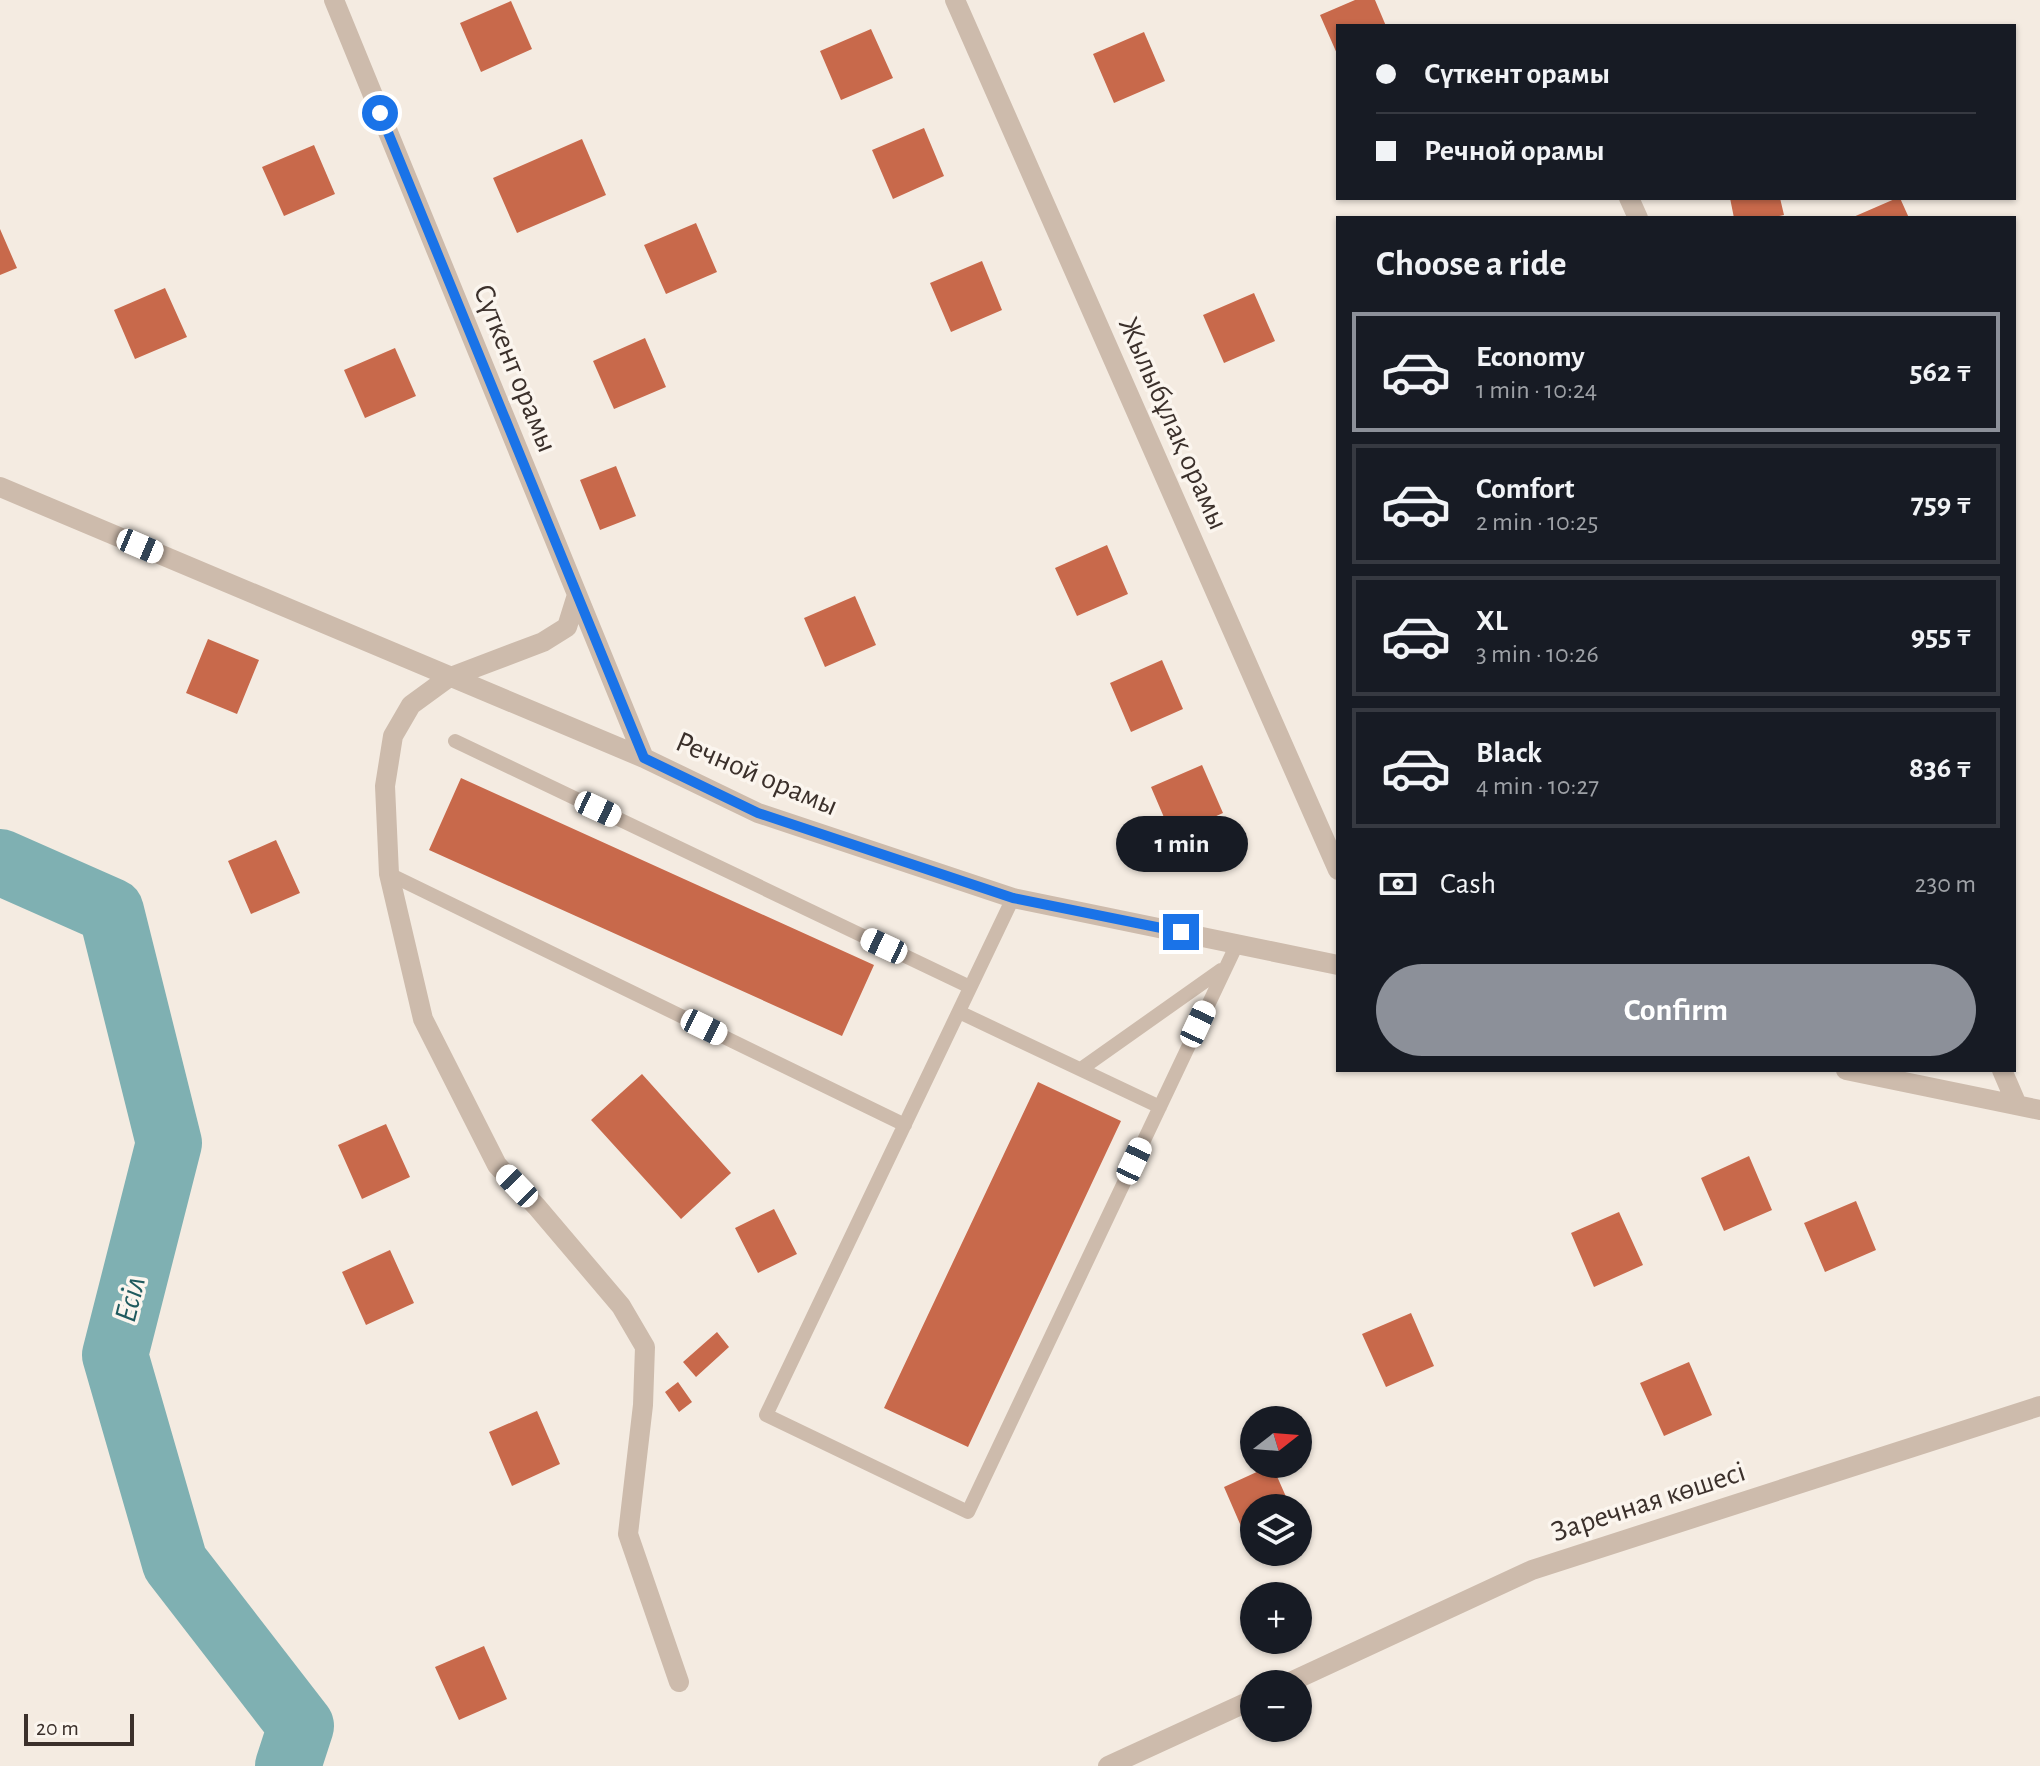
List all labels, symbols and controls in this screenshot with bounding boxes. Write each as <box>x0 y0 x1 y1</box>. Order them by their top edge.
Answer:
text: Сүткент орамы <box>1424 59 1610 89</box>
route start <box>362 95 398 131</box>
text: Речной орамы <box>1424 136 1605 166</box>
text: Choose a ride <box>1376 246 1566 282</box>
street label: Сүткент орамы <box>468 280 562 457</box>
street label: Жылыбұлақ орамы <box>1113 312 1233 534</box>
icon: car <box>1380 336 1452 408</box>
text: Economy <box>1476 342 1585 372</box>
text: 562 ₸ <box>1910 357 1972 387</box>
text: 1 min · 10:24 <box>1476 377 1597 403</box>
icon: car <box>1380 468 1452 540</box>
text: Comfort <box>1476 474 1575 504</box>
text: 759 ₸ <box>1911 489 1972 519</box>
text: 2 min · 10:25 <box>1476 509 1599 535</box>
car <box>113 526 167 566</box>
icon: car <box>1380 600 1452 672</box>
text: XL <box>1476 606 1508 636</box>
text: 955 ₸ <box>1911 621 1972 651</box>
text: 3 min · 10:26 <box>1476 641 1599 667</box>
street label: Речной орамы <box>671 726 842 822</box>
icon: car <box>1380 732 1452 804</box>
text: Black <box>1476 738 1542 768</box>
text: 836 ₸ <box>1909 753 1972 783</box>
text: 4 min · 10:27 <box>1476 773 1599 799</box>
car <box>571 788 625 830</box>
callout: 1 min <box>1115 816 1247 872</box>
text: 1 min <box>1155 831 1209 857</box>
icon: cash <box>1376 862 1420 906</box>
text: Cash <box>1440 869 1496 899</box>
text: 230 m <box>1915 871 1976 897</box>
route end <box>1163 914 1199 950</box>
car <box>857 925 911 967</box>
button: Confirm <box>1376 964 1976 1056</box>
car <box>1177 997 1219 1051</box>
car <box>677 1006 731 1048</box>
car <box>1113 1134 1155 1188</box>
car <box>492 1160 542 1212</box>
water label: Есіл <box>109 1273 151 1325</box>
north arrow <box>1240 1406 1312 1478</box>
map controls <box>1240 1406 1312 1742</box>
street label: Заречная көшесі <box>1548 1456 1749 1547</box>
button: layers <box>1240 1494 1312 1566</box>
button: + <box>1240 1582 1312 1654</box>
button: − <box>1240 1670 1312 1742</box>
scale bar <box>24 1710 134 1746</box>
text: 20 m <box>36 1717 79 1739</box>

